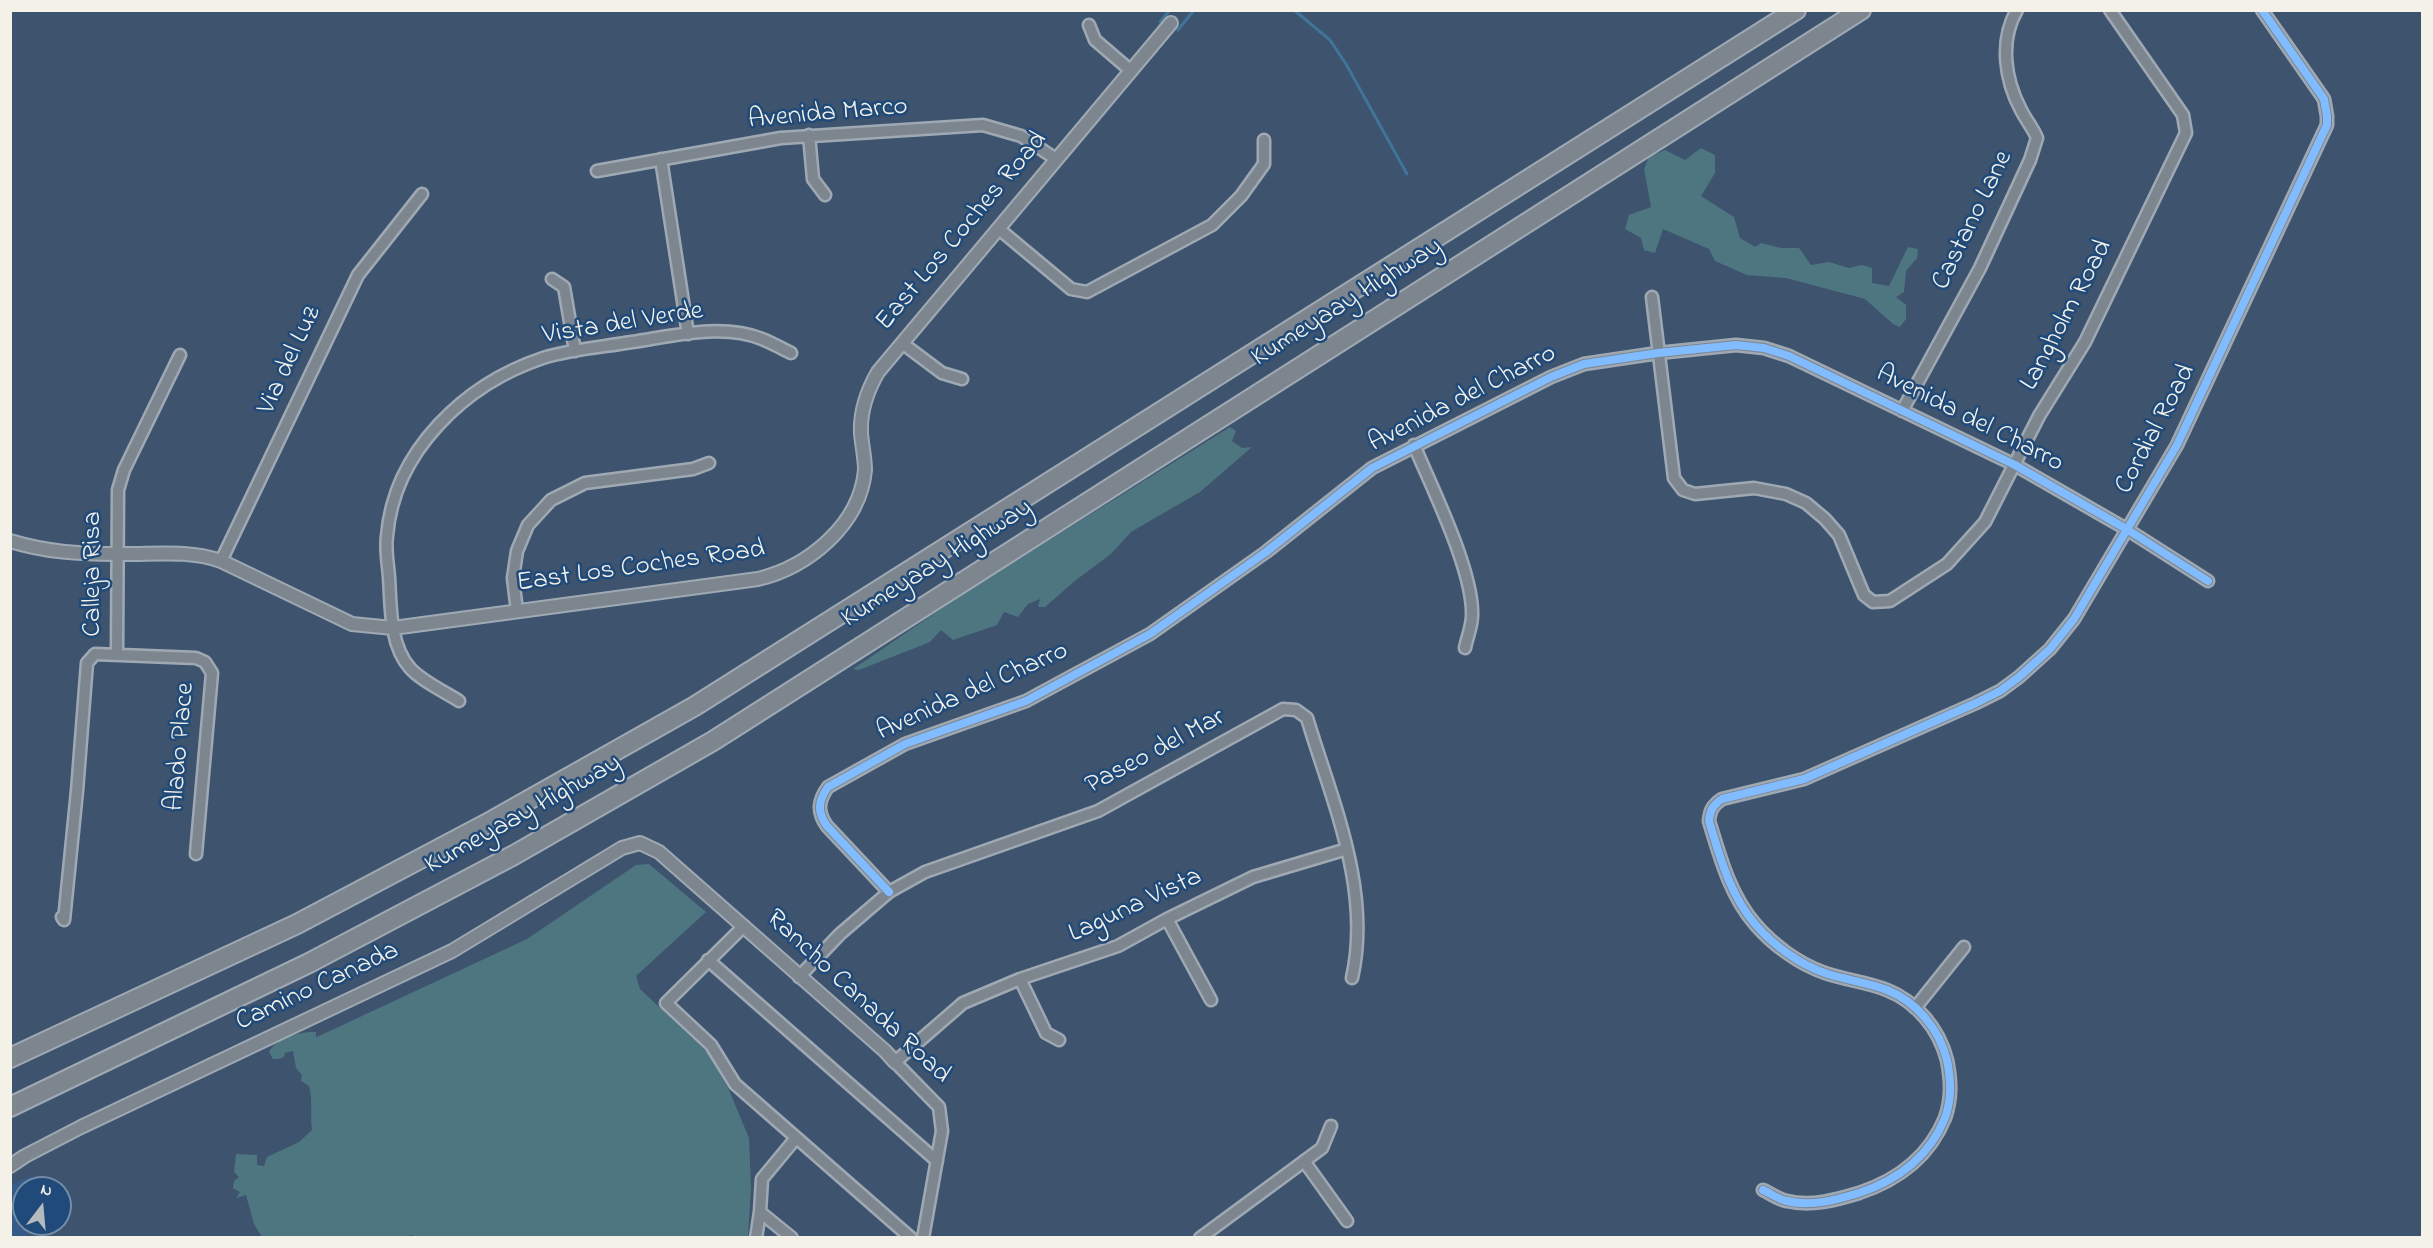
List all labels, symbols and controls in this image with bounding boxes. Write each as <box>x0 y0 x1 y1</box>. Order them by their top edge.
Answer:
street label: Avenida Marco <box>747 92 909 138</box>
street label: East Los Coches Road <box>870 126 1056 338</box>
street label: Castano Lane <box>1926 146 2022 296</box>
street label: Kumeyaay Highway <box>1246 232 1450 376</box>
street label: Langholm Road <box>2015 235 2121 397</box>
street label: Vista del Verde <box>540 296 706 354</box>
street label: Via del Luz <box>252 302 330 420</box>
street label: Avenida del Charro <box>1364 339 1562 461</box>
street label: Avenida del Charro <box>1870 359 2068 481</box>
street label: Cordial Road <box>2109 360 2205 500</box>
street label: Kumeyaay Highway <box>836 493 1040 637</box>
street label: Calleja Risa <box>79 511 111 637</box>
street label: East Los Coches Road <box>515 535 767 601</box>
street label: Avenida del Charro <box>872 636 1074 750</box>
street label: Alado Place <box>160 681 204 813</box>
street label: Paseo del Mar <box>1081 703 1231 803</box>
street label: Kumeyaay Highway <box>420 749 628 883</box>
street label: Laguna Vista <box>1064 862 1208 952</box>
street label: Rancho Canada Road <box>758 904 956 1092</box>
street label: Camino Canada <box>231 936 405 1040</box>
north arrow <box>12 1176 72 1236</box>
text: N <box>38 1178 55 1204</box>

